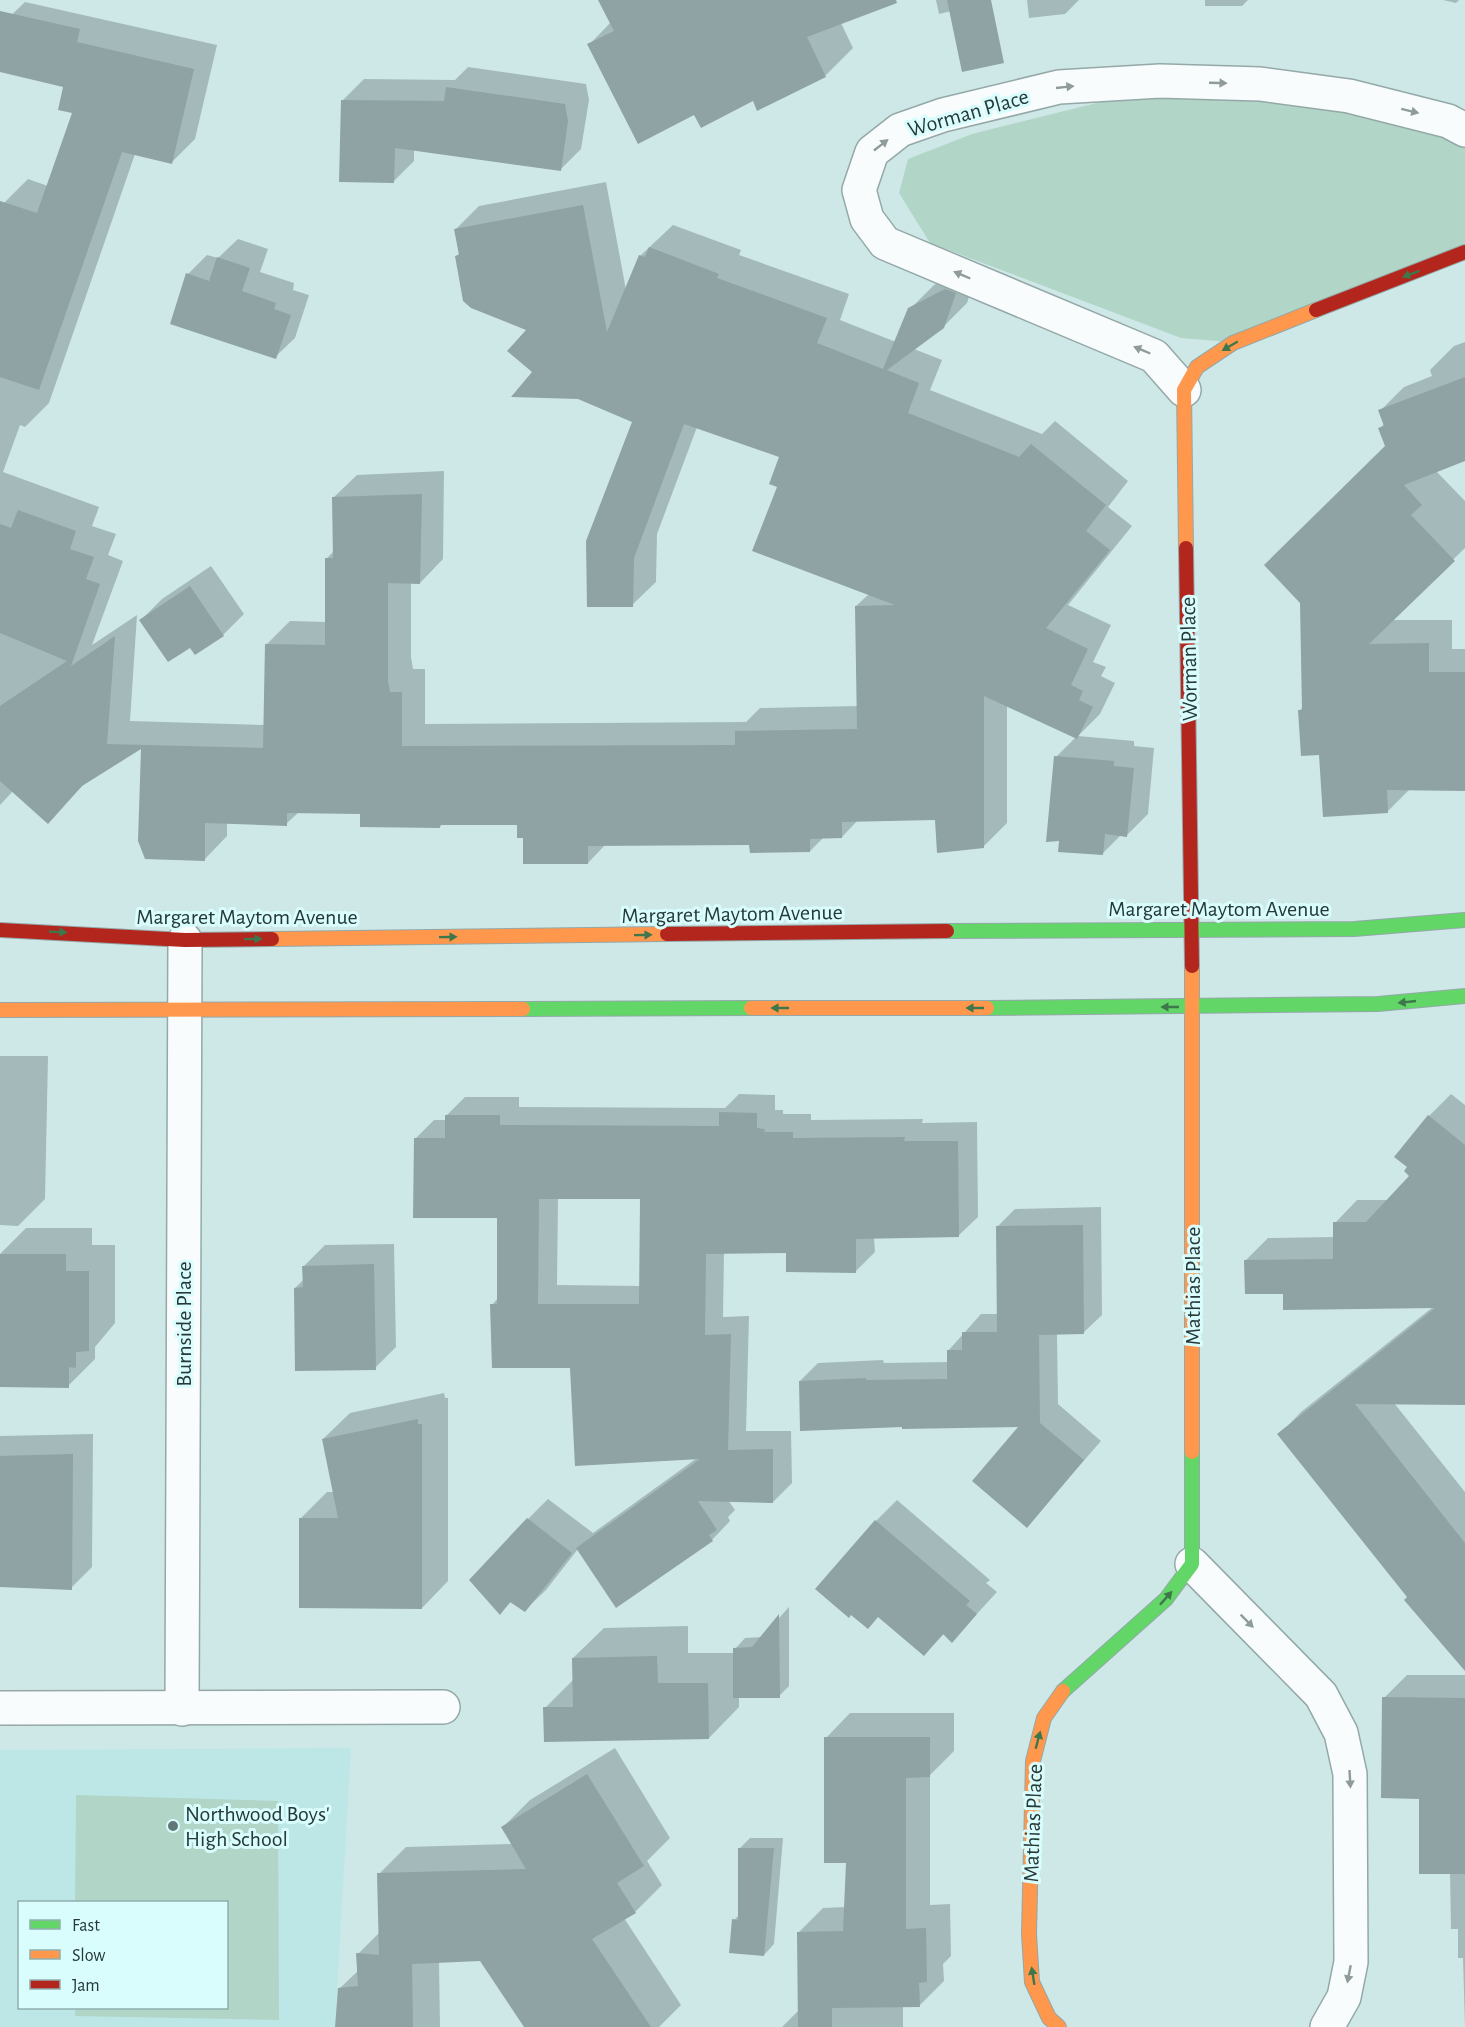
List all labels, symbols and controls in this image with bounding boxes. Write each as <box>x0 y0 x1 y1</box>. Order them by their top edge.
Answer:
one-way arrow <box>1209 78 1228 88</box>
one-way arrow <box>1055 82 1074 92</box>
street label: Worman Place <box>905 85 1031 141</box>
one-way arrow <box>1401 107 1419 117</box>
one-way arrow <box>873 140 888 152</box>
one-way arrow <box>1401 269 1419 279</box>
one-way arrow <box>953 270 971 279</box>
one-way arrow <box>1221 341 1238 351</box>
one-way arrow <box>1133 345 1151 354</box>
street label: Worman Place <box>1177 597 1201 721</box>
street label: Margaret Maytom Avenue <box>1108 898 1330 920</box>
street label: Margaret Maytom Avenue <box>621 901 843 927</box>
street label: Margaret Maytom Avenue <box>136 906 358 928</box>
one-way arrow <box>49 928 68 937</box>
one-way arrow <box>634 930 653 939</box>
one-way arrow <box>439 932 458 942</box>
one-way arrow <box>244 934 263 944</box>
one-way arrow <box>1397 997 1416 1006</box>
one-way arrow <box>1160 1002 1179 1012</box>
one-way arrow <box>770 1003 789 1013</box>
one-way arrow <box>965 1003 984 1013</box>
street label: Mathias Place <box>1182 1227 1204 1345</box>
street label: Burnside Place <box>173 1261 195 1387</box>
one-way arrow <box>1159 1590 1173 1605</box>
one-way arrow <box>1240 1613 1254 1627</box>
one-way arrow <box>1034 1731 1044 1750</box>
street label: Mathias Place <box>1020 1763 1046 1883</box>
one-way arrow <box>1345 1770 1354 1789</box>
place label: Northwood Boys' High School <box>185 1803 330 1850</box>
marker: Northwood Boys' High School <box>166 1819 180 1833</box>
legend <box>18 1901 228 2009</box>
text: Fast <box>72 1917 100 1935</box>
text: Slow <box>72 1947 105 1965</box>
one-way arrow <box>1344 1965 1353 1984</box>
one-way arrow <box>1028 1966 1037 1985</box>
text: Jam <box>72 1977 100 1995</box>

